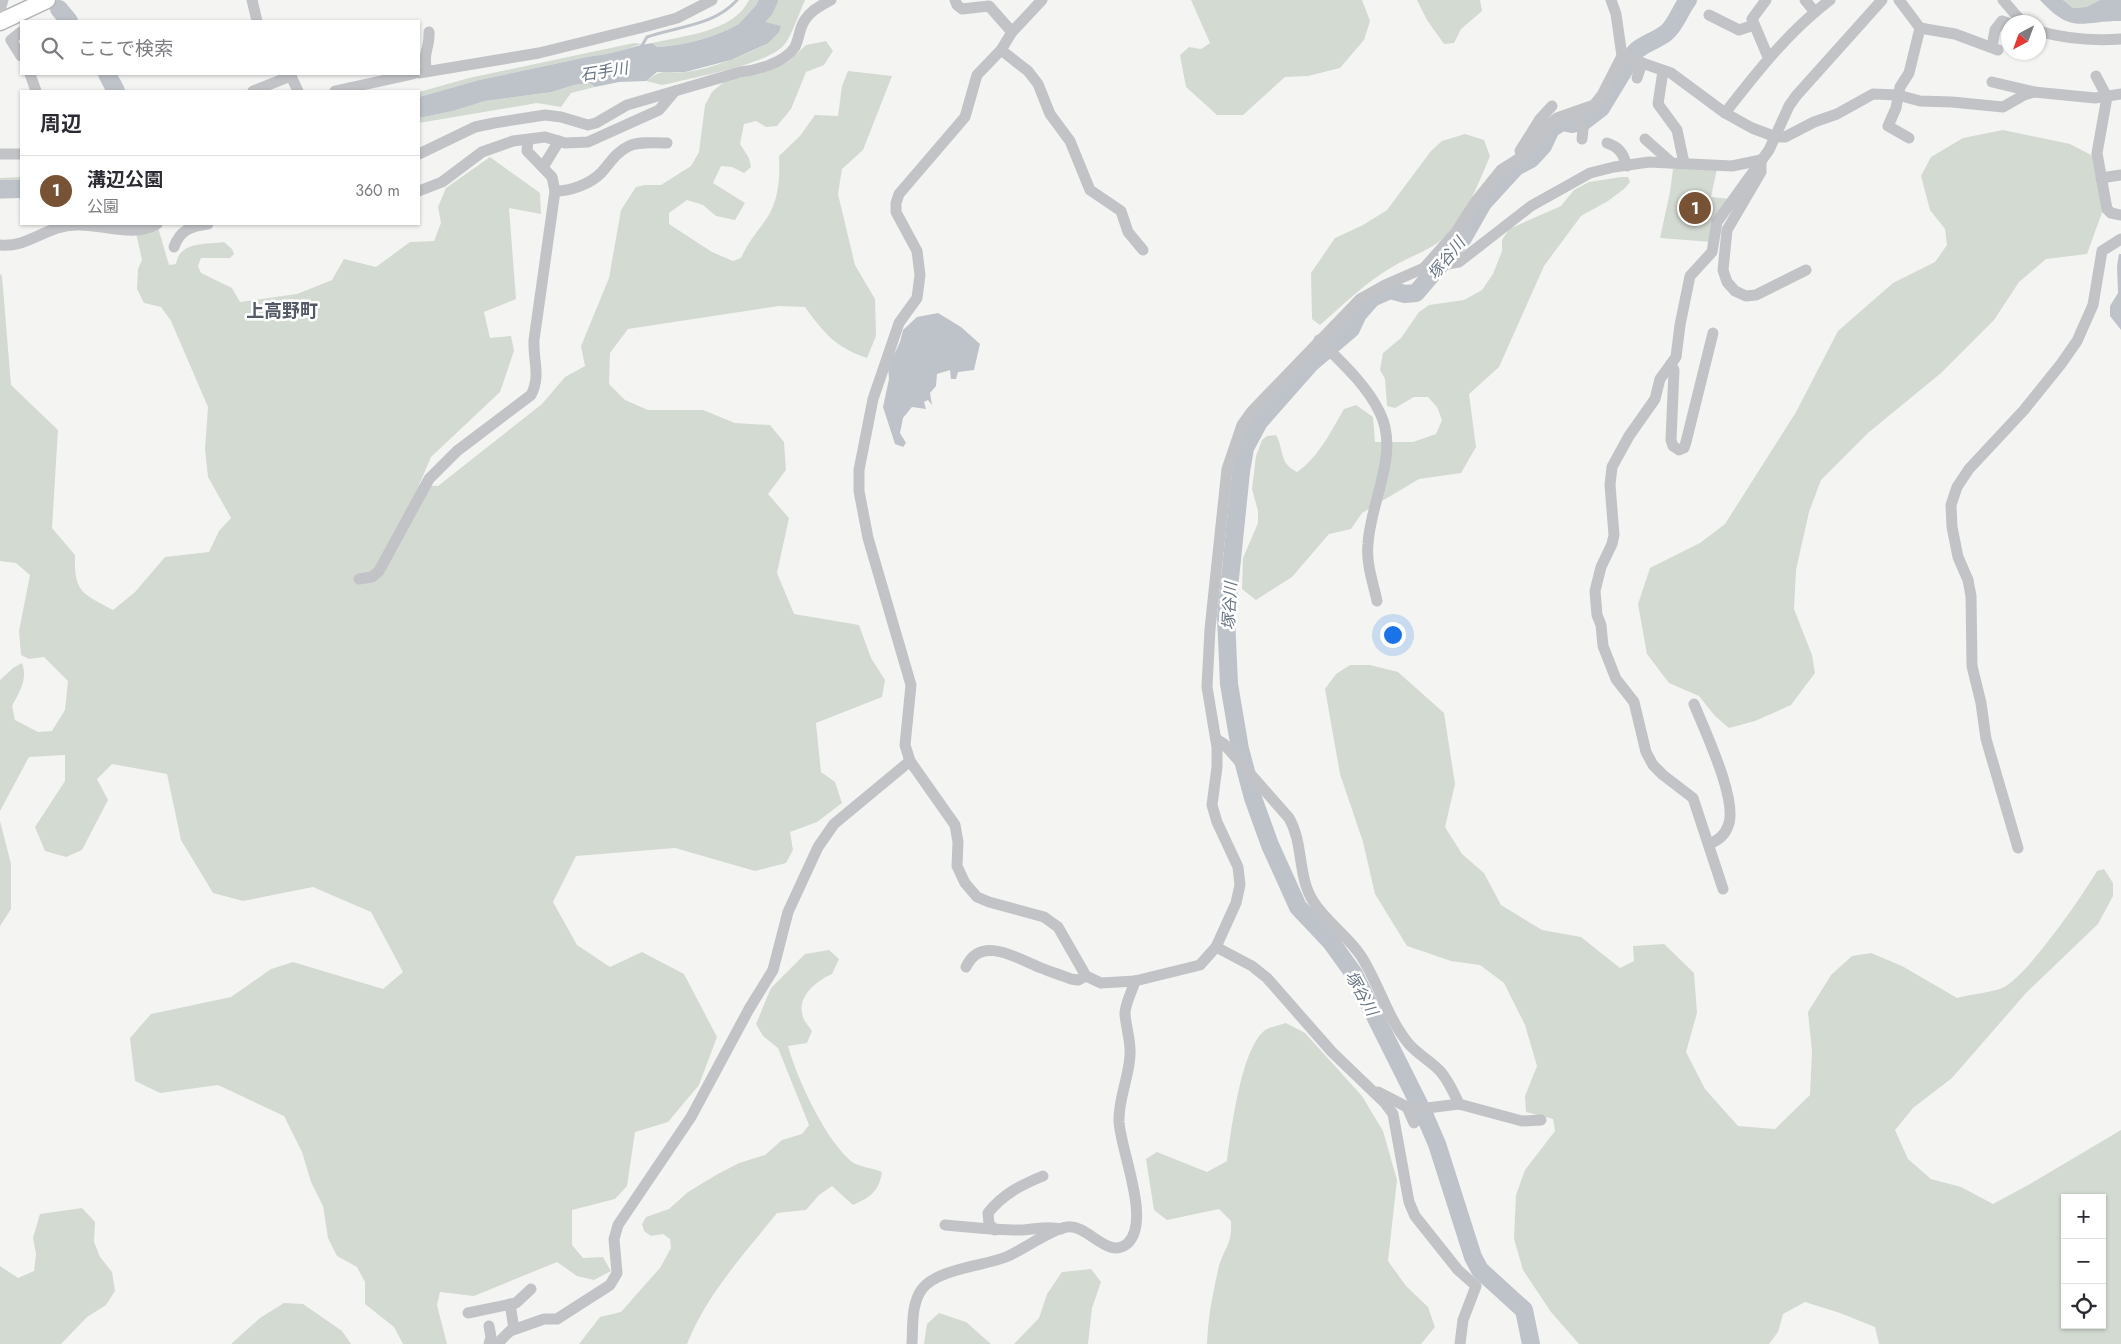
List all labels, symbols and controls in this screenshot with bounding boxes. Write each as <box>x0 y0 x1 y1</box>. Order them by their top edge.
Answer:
north arrow <box>2001 15 2046 60</box>
search box <box>20 20 420 75</box>
icon: search <box>38 34 66 62</box>
text: ここで検索 <box>78 35 173 62</box>
water label: 石手川 <box>579 56 632 87</box>
text: 周辺 <box>40 109 82 139</box>
text: 溝辺公園 <box>87 166 163 193</box>
text: 1 <box>52 179 60 202</box>
text: 360 m <box>355 179 400 202</box>
pin: 1 <box>1679 189 1711 227</box>
text: 公園 <box>87 195 119 218</box>
water label: 塚谷川 <box>1422 231 1472 284</box>
district label: 上高野町 <box>246 298 318 324</box>
water label: 塚谷川 <box>1217 579 1242 631</box>
your location <box>1380 622 1406 648</box>
water label: 塚谷川 <box>1340 967 1384 1022</box>
map controls <box>2061 1194 2106 1329</box>
button: + <box>2061 1194 2106 1239</box>
button: − <box>2061 1239 2106 1284</box>
button: locate <box>2061 1284 2106 1329</box>

